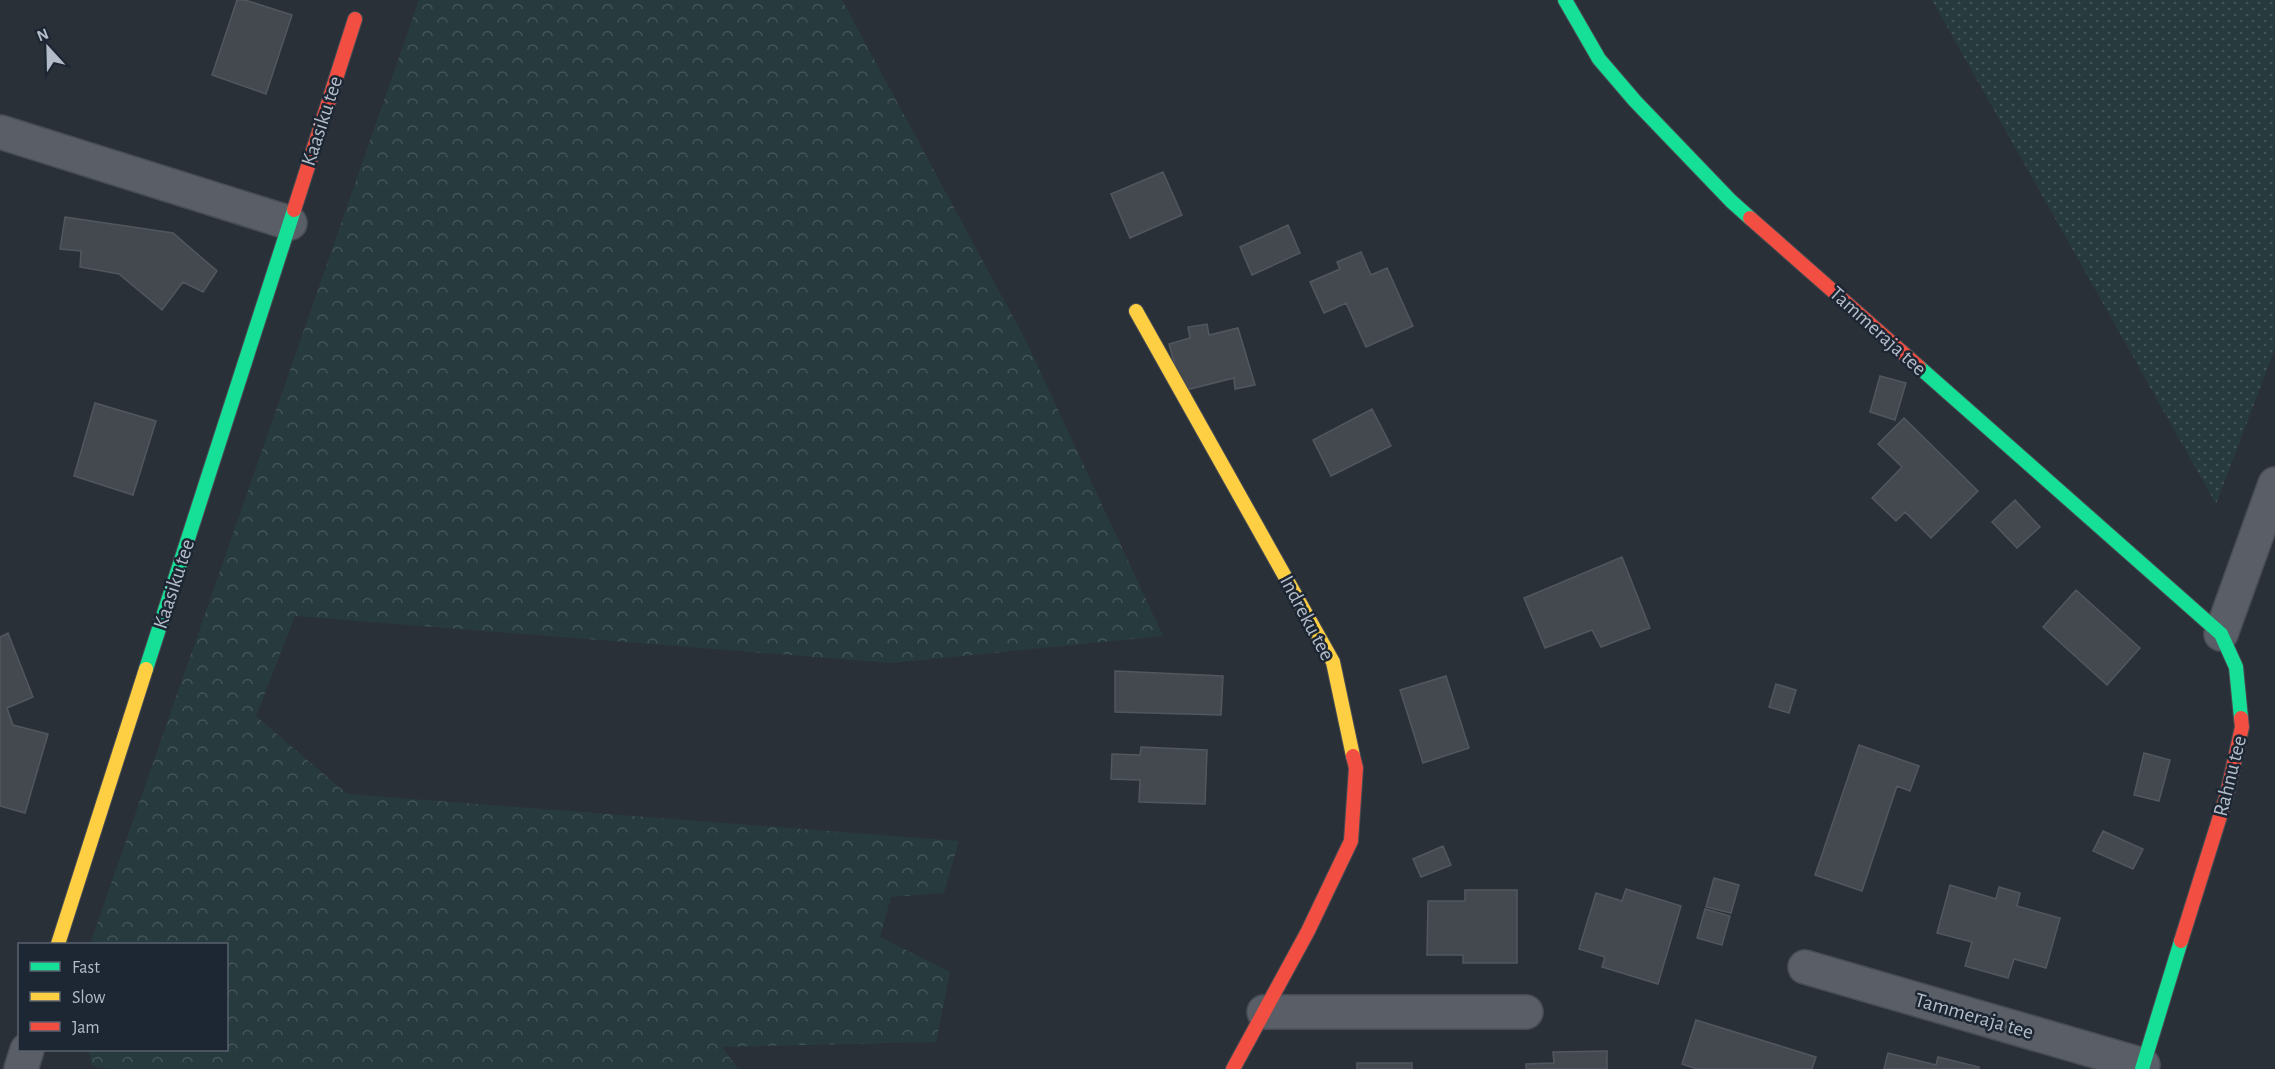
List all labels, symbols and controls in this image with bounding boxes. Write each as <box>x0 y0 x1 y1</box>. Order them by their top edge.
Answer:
north arrow <box>18 18 78 78</box>
text: N <box>35 26 51 45</box>
street label: Kaasiku tee <box>298 74 346 168</box>
street label: Tammeraja tee <box>1826 282 1930 380</box>
street label: Kaasiku tee <box>150 537 198 631</box>
street label: Indreku tee <box>1276 572 1338 664</box>
street label: Rahnu tee <box>2210 733 2250 819</box>
legend <box>18 943 228 1051</box>
text: Fast <box>72 959 100 977</box>
text: Slow <box>72 989 105 1007</box>
street label: Tammeraja tee <box>1912 989 2036 1043</box>
text: Jam <box>72 1019 100 1037</box>

